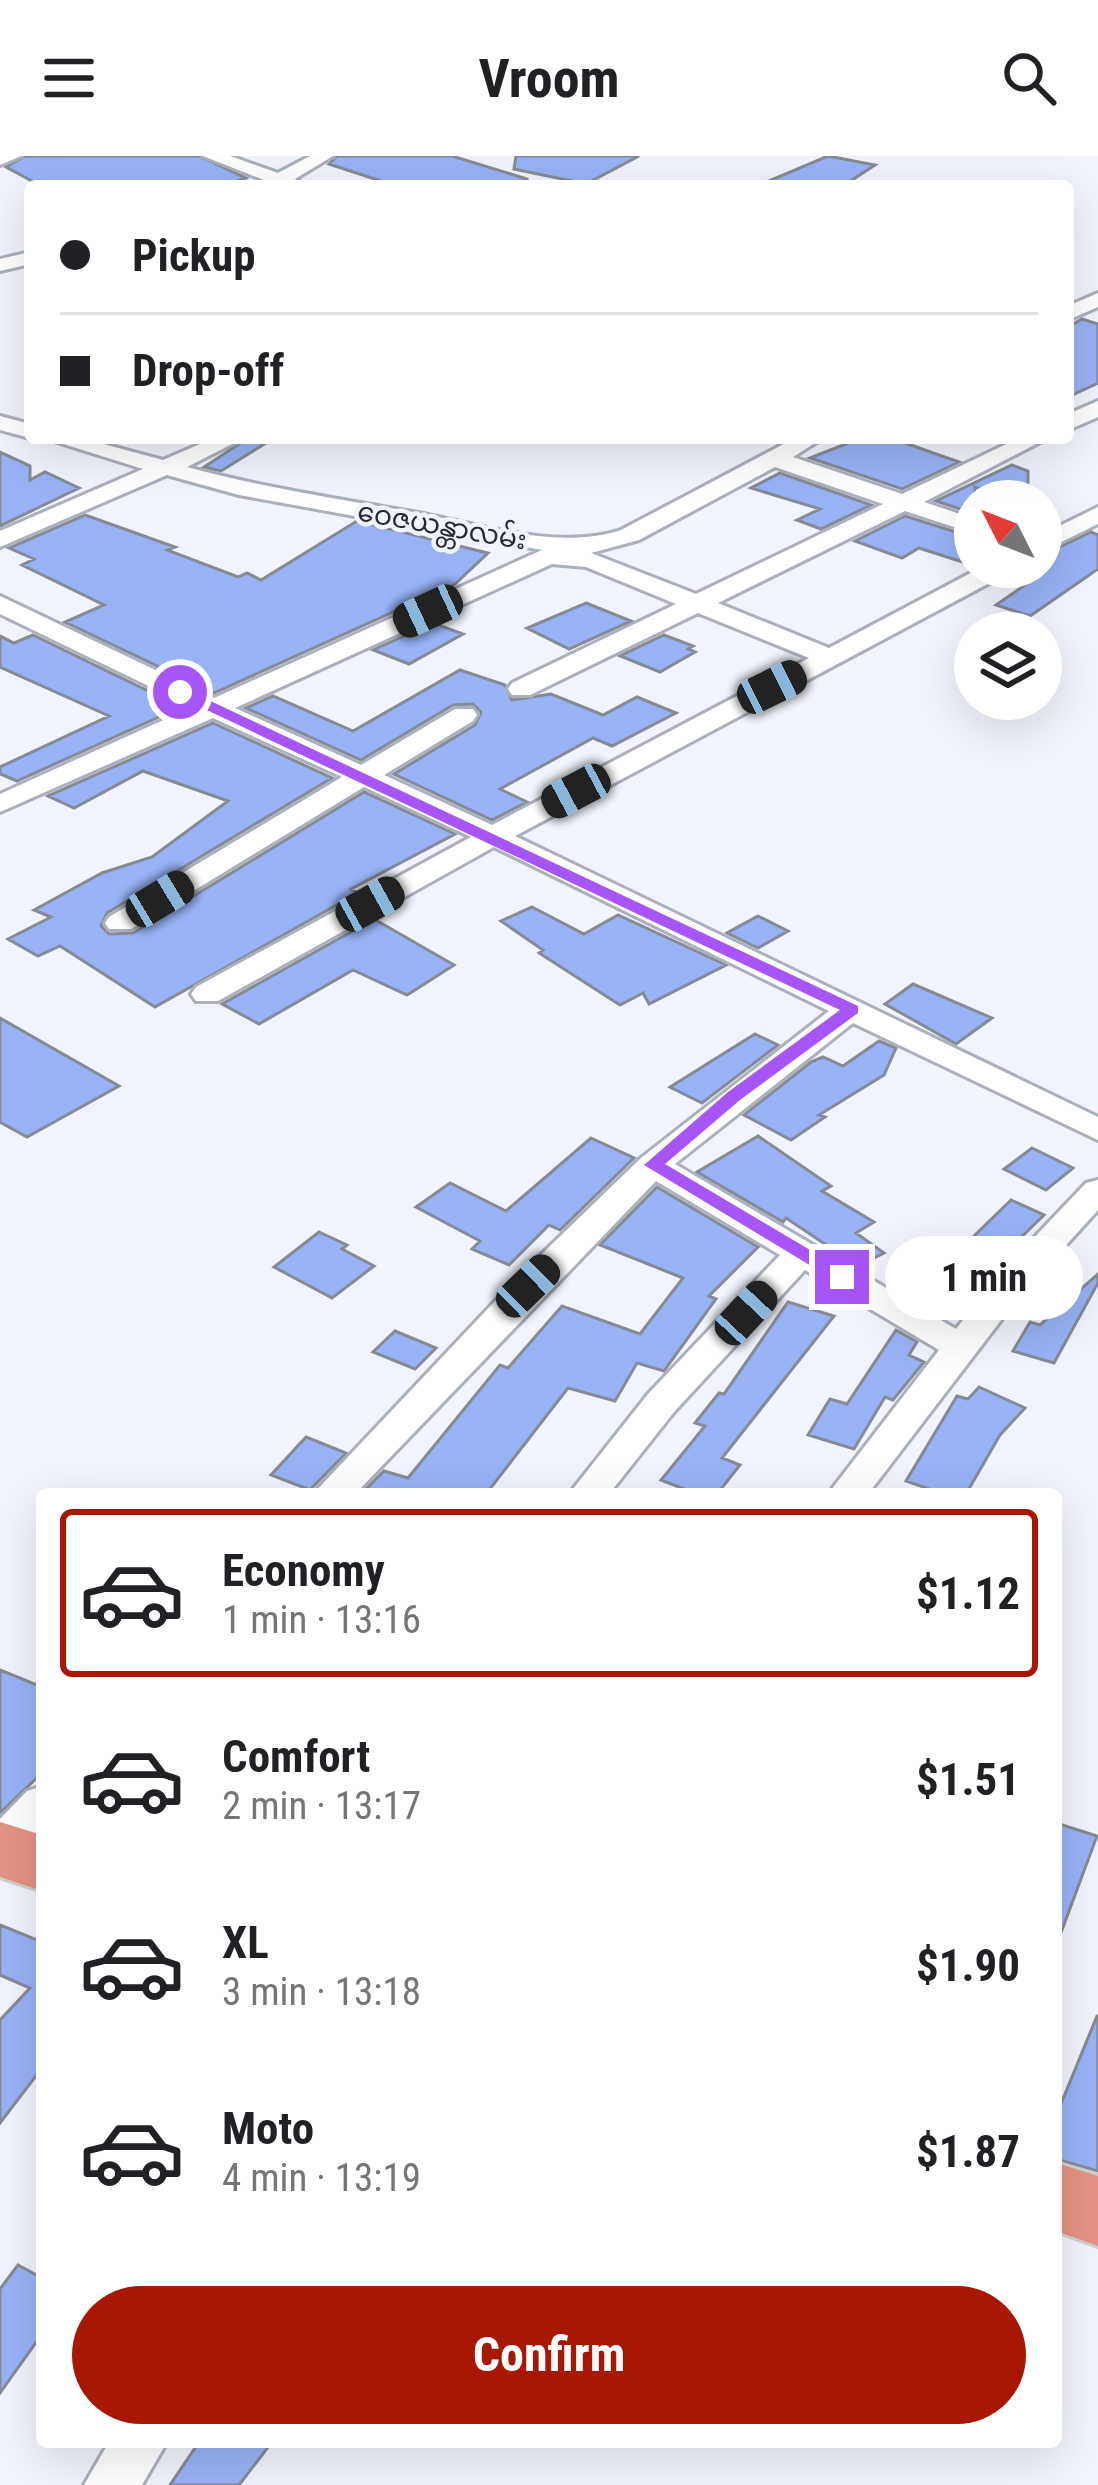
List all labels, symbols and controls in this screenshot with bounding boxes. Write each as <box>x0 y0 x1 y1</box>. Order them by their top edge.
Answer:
icon: menu <box>36 45 102 111</box>
icon: search <box>996 45 1062 111</box>
text: Vroom <box>478 47 620 110</box>
text: Pickup <box>132 229 256 282</box>
text: Drop-off <box>132 344 284 397</box>
north arrow <box>954 480 1062 588</box>
map controls <box>954 480 1062 720</box>
street label: ဝေဇယန္တာလမ်း <box>354 492 530 563</box>
car <box>388 579 468 643</box>
button: layers <box>954 612 1062 720</box>
car <box>732 655 812 719</box>
route start <box>153 665 207 719</box>
car <box>536 758 616 824</box>
car <box>120 865 200 933</box>
car <box>330 871 410 937</box>
callout: 1 min <box>884 1235 1082 1319</box>
car <box>490 1248 566 1324</box>
route end <box>815 1250 869 1304</box>
text: 1 min <box>941 1255 1027 1301</box>
car <box>708 1274 784 1352</box>
icon: car <box>78 1539 186 1647</box>
text: Economy <box>222 1544 385 1597</box>
text: $1.12 <box>916 1567 1020 1620</box>
text: 1 min · 13:16 <box>222 1597 421 1643</box>
icon: car <box>78 1725 186 1833</box>
text: Comfort <box>222 1730 370 1783</box>
text: $1.51 <box>916 1753 1020 1806</box>
text: 2 min · 13:17 <box>222 1783 421 1829</box>
icon: car <box>78 1911 186 2019</box>
text: XL <box>222 1916 269 1969</box>
text: $1.90 <box>916 1939 1020 1992</box>
text: 3 min · 13:18 <box>222 1969 421 2015</box>
icon: car <box>78 2097 186 2205</box>
text: Moto <box>222 2102 314 2155</box>
text: $1.87 <box>916 2125 1020 2178</box>
text: 4 min · 13:19 <box>222 2155 421 2201</box>
button: Confirm <box>72 2286 1026 2424</box>

